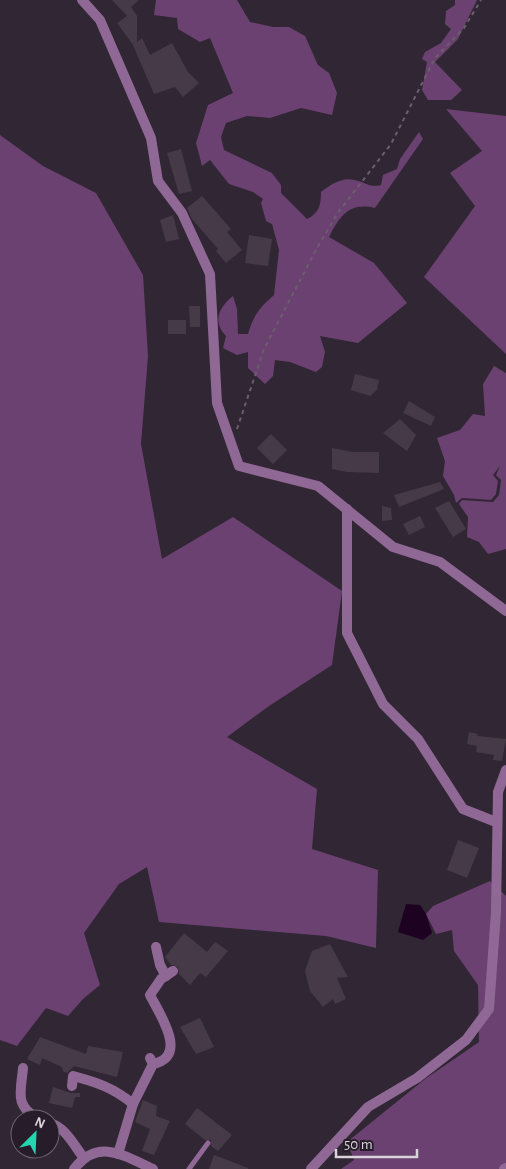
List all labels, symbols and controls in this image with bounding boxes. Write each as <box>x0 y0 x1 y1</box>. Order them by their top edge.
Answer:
north arrow <box>10 1109 60 1159</box>
text: N <box>33 1115 47 1131</box>
scale bar <box>336 1126 417 1158</box>
text: 50 m <box>344 1137 373 1152</box>

